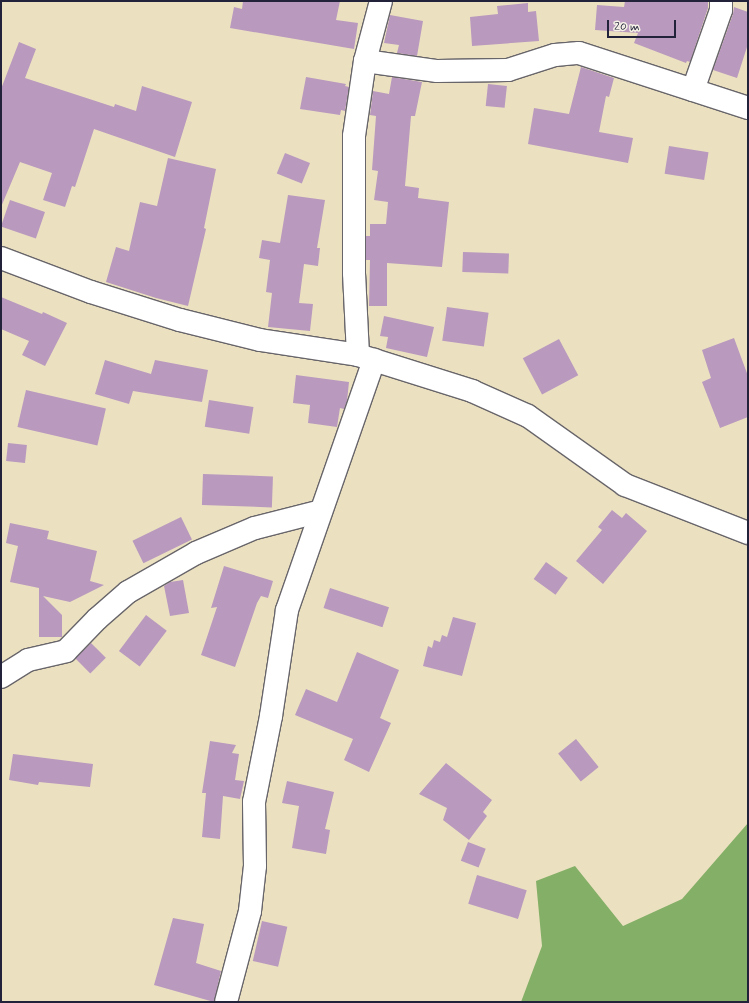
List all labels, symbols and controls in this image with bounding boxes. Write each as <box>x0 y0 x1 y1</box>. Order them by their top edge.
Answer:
scale bar <box>609 12 678 38</box>
text: 20 m <box>614 19 640 35</box>

